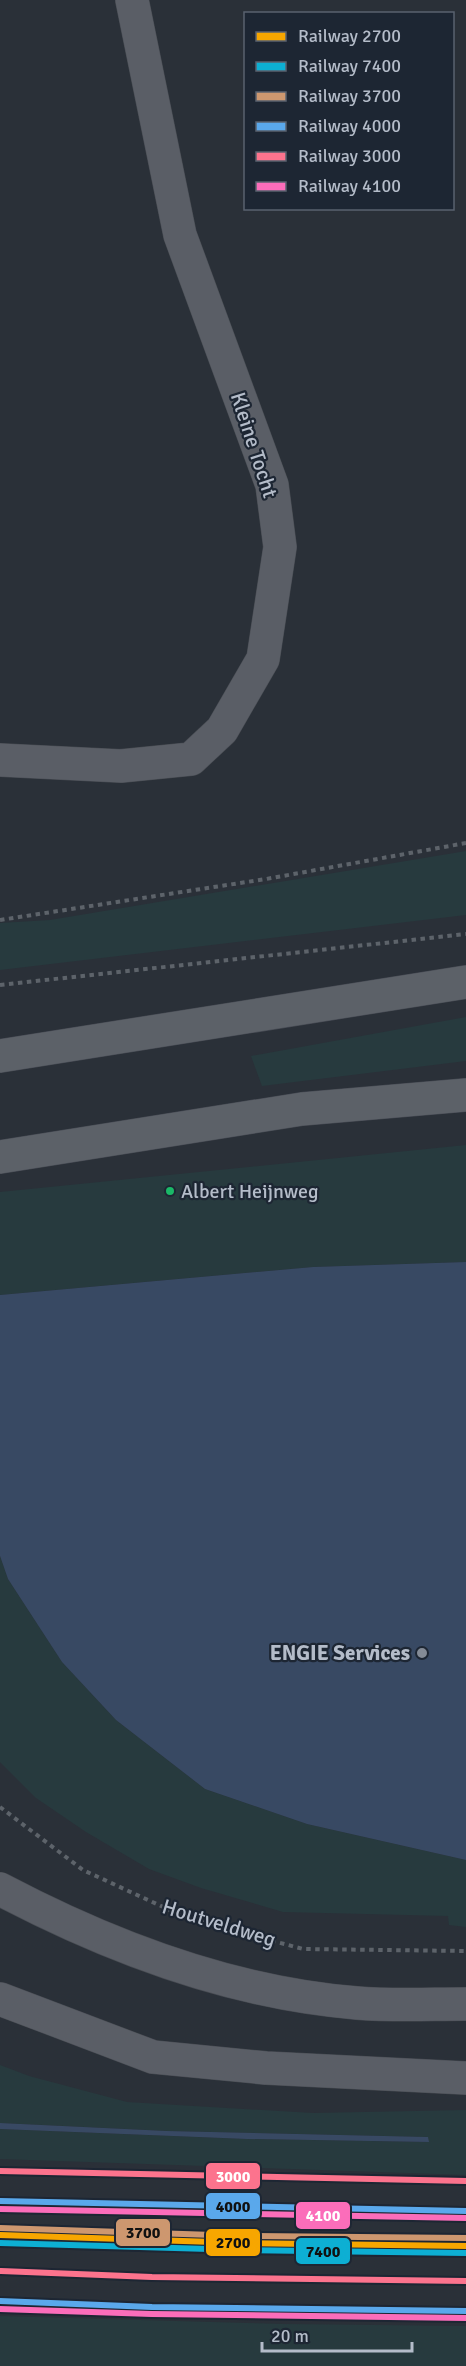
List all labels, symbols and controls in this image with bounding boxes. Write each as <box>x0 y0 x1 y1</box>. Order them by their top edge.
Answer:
legend <box>244 12 454 210</box>
text: Railway 2700 <box>298 25 401 47</box>
text: Railway 7400 <box>298 55 401 77</box>
text: Railway 3700 <box>298 85 401 107</box>
text: Railway 4000 <box>298 115 401 137</box>
text: Railway 3000 <box>298 145 401 167</box>
text: Railway 4100 <box>298 175 401 197</box>
street label: Kleine Tocht <box>225 389 283 501</box>
place label: Albert Heijnweg <box>181 1179 318 1204</box>
marker: Albert Heijnweg <box>164 1185 176 1197</box>
place label: ENGIE Services <box>270 1640 410 1666</box>
marker: ENGIE Services <box>415 1646 429 1660</box>
street label: Houtveldweg <box>159 1893 279 1953</box>
line badge: 3000 <box>205 2162 261 2190</box>
text: 3000 <box>216 2167 251 2187</box>
line badge: 4000 <box>205 2192 261 2220</box>
text: 4000 <box>216 2197 251 2217</box>
line badge: 4100 <box>295 2201 351 2230</box>
text: 4100 <box>306 2206 341 2226</box>
line badge: 3700 <box>115 2218 171 2247</box>
text: 3700 <box>126 2223 161 2243</box>
line badge: 2700 <box>205 2228 261 2257</box>
text: 2700 <box>216 2233 251 2253</box>
line badge: 7400 <box>295 2237 351 2265</box>
text: 7400 <box>306 2242 341 2262</box>
scale bar <box>262 2315 412 2353</box>
text: 20 m <box>271 2325 309 2347</box>

